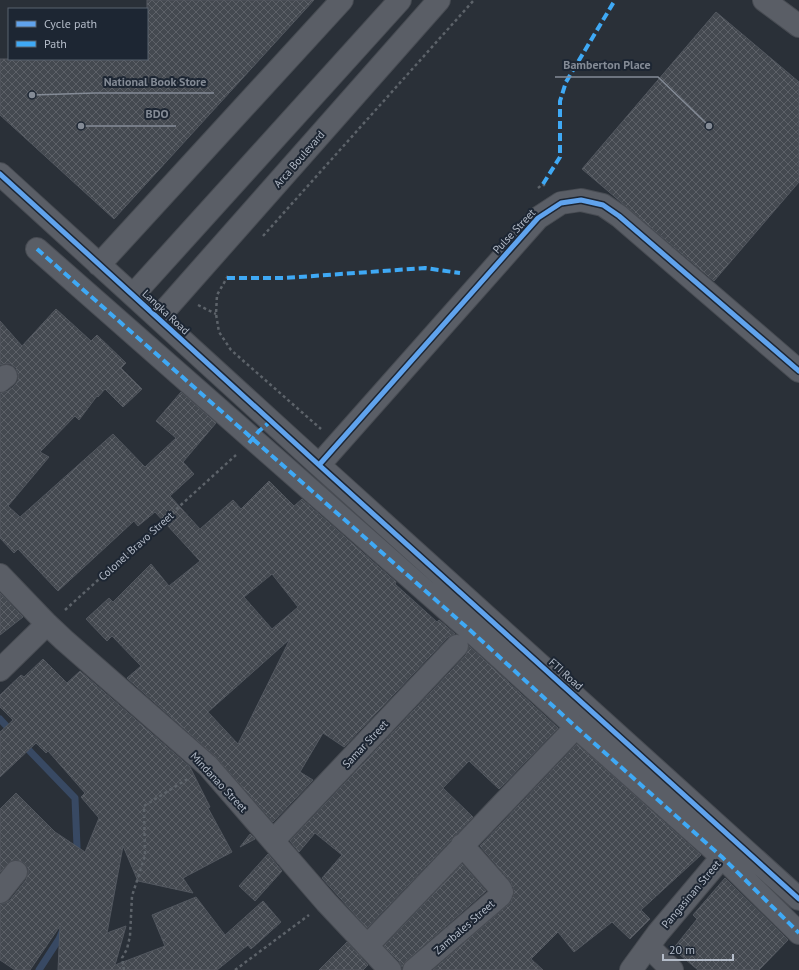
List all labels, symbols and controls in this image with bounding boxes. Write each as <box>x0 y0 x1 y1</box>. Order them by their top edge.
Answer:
legend <box>8 8 148 60</box>
text: Cycle path <box>44 16 97 31</box>
text: Path <box>44 36 67 51</box>
callout: Bamberton Place <box>555 53 658 77</box>
text: Bamberton Place <box>563 57 651 72</box>
callout: National Book Store <box>95 69 214 93</box>
text: National Book Store <box>104 74 206 89</box>
callout: BDO <box>137 102 176 126</box>
text: BDO <box>146 106 168 121</box>
street label: Arca Boulevard <box>271 128 328 190</box>
street label: Pulse Street <box>490 205 538 256</box>
street label: Langka Road <box>139 286 193 338</box>
street label: Colonel Bravo Street <box>95 508 177 583</box>
street label: FTI Road <box>546 655 586 693</box>
street label: Samar Street <box>339 717 391 771</box>
street label: Mindanao Street <box>187 749 251 815</box>
street label: Pangasinan Street <box>658 857 724 931</box>
street label: Zambales Street <box>431 897 497 957</box>
scale bar <box>663 936 733 962</box>
text: 20 m <box>669 942 695 957</box>

